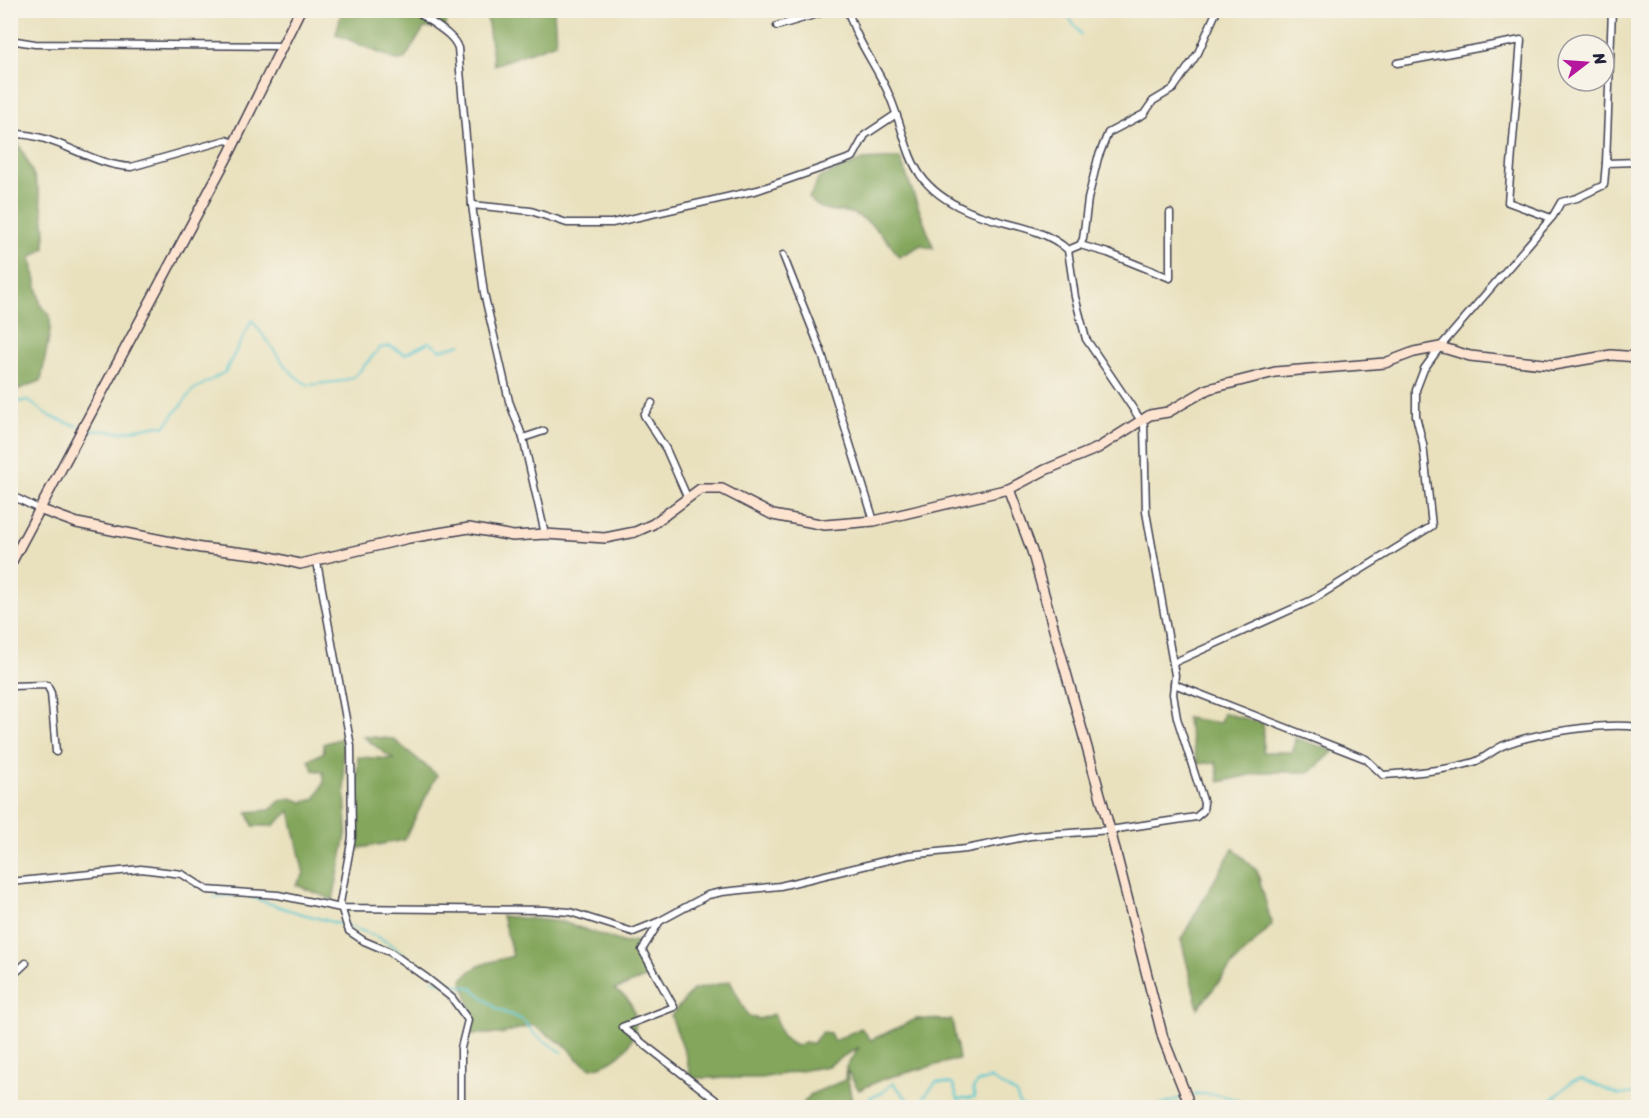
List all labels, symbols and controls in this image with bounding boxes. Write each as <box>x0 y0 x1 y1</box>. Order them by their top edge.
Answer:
north arrow <box>1556 33 1616 93</box>
text: N <box>1584 48 1616 69</box>

